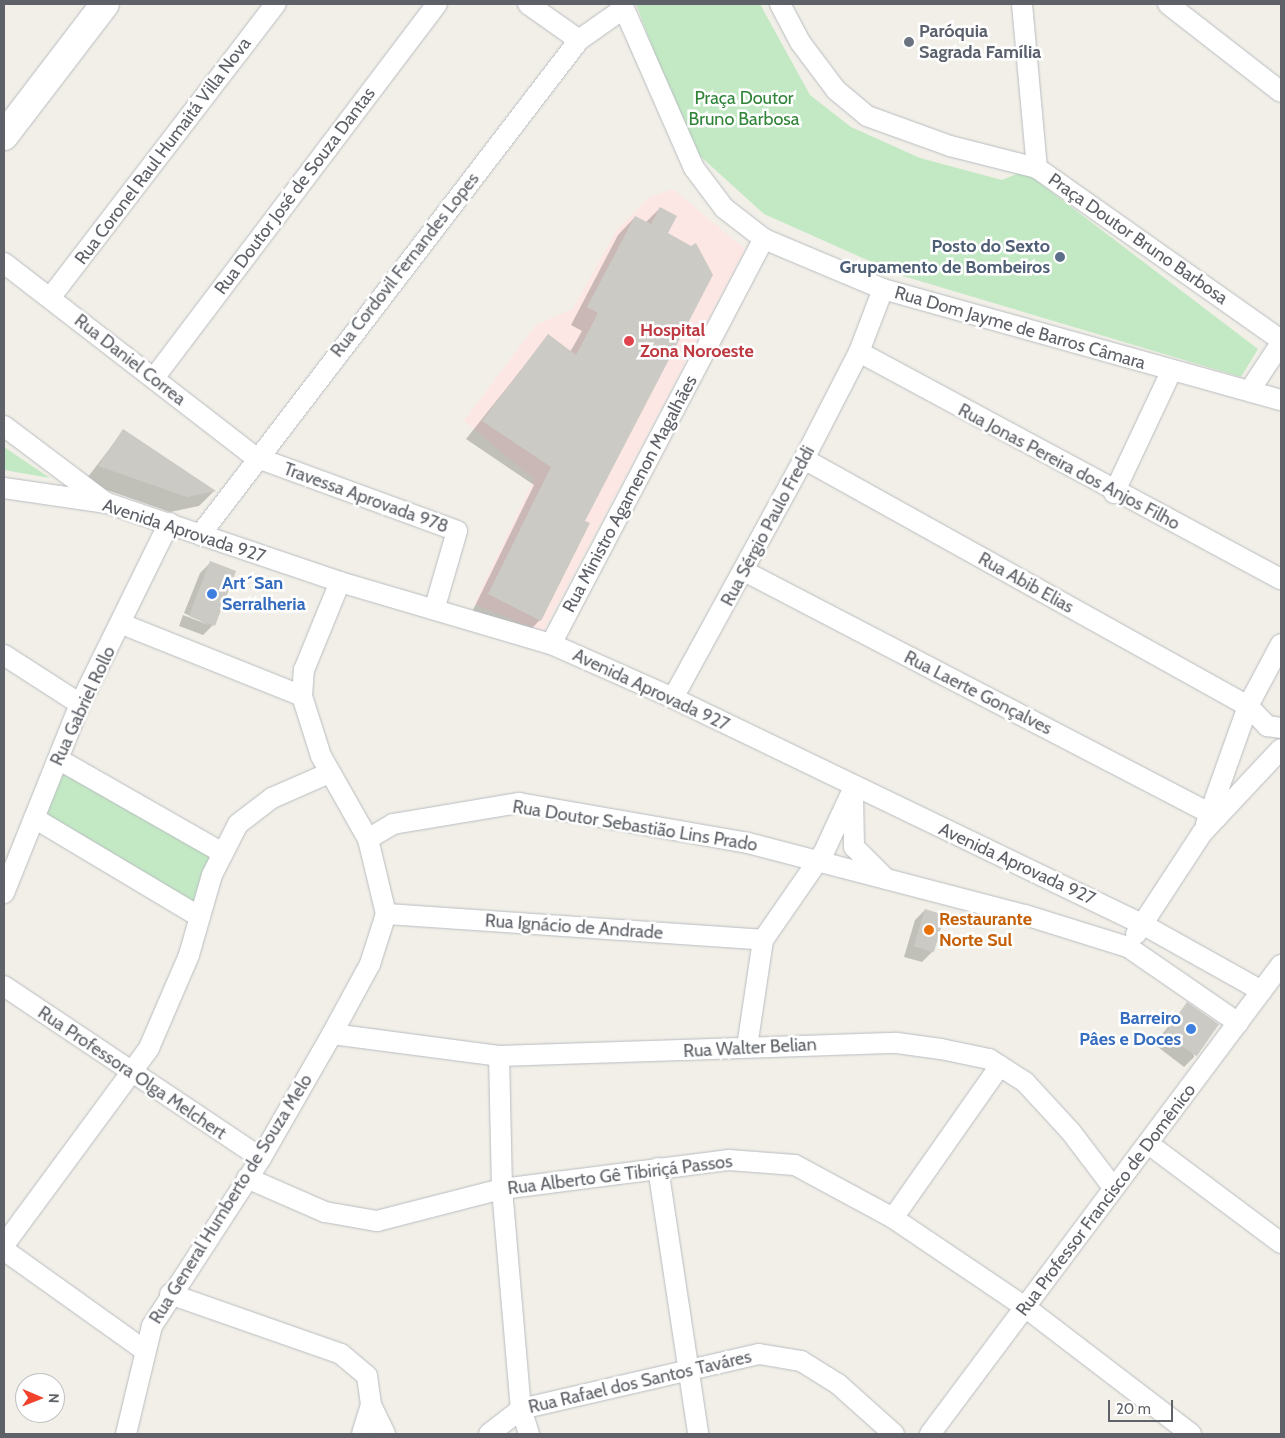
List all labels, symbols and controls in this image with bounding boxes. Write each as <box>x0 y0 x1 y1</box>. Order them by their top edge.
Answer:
place label: Paróquia Sagrada Família <box>919 21 1041 64</box>
street label: Rua Coronel Raul Humaitá Villa Nova <box>70 33 256 269</box>
marker: Paróquia Sagrada Família <box>903 36 915 48</box>
street label: Rua Doutor José de Souza Dantas <box>210 83 380 299</box>
park label: Praça Doutor Bruno Barbosa <box>689 88 799 130</box>
street label: Rua Cordovil Fernandes Lopes <box>326 168 484 362</box>
street label: Praça Doutor Bruno Barbosa <box>1044 169 1232 309</box>
place label: Posto do Sexto Grupamento de Bombeiros <box>840 236 1050 278</box>
marker: Posto do Sexto Grupamento de Bombeiros <box>1054 251 1066 263</box>
street label: Rua Dom Jayme de Barros Câmara <box>892 282 1148 374</box>
street label: Rua Daniel Correa <box>70 310 190 410</box>
place label: Hospital Zona Noroeste <box>640 320 754 362</box>
marker: Hospital Zona Noroeste <box>622 334 636 348</box>
street label: Rua Ministro Agamenon Magalhães <box>558 372 702 616</box>
street label: Rua Jonas Pereira dos Anjos Filho <box>954 399 1184 535</box>
street label: Rua Sérgio Paulo Freddi <box>717 442 819 610</box>
street label: Travessa Aprovada 978 <box>281 458 451 538</box>
street label: Avenida Aprovada 927 <box>100 494 268 568</box>
street label: Rua Abib Elias <box>974 548 1078 618</box>
place label: Art´San Serralheria <box>222 573 306 616</box>
marker: Art´San Serralheria <box>206 588 218 600</box>
street label: Rua Gabriel Rollo <box>46 643 120 769</box>
street label: Avenida Aprovada 927 <box>569 644 733 736</box>
street label: Rua Laerte Gonçalves <box>901 646 1055 740</box>
street label: Rua Doutor Sebastião Lins Prado <box>511 796 759 856</box>
street label: Avenida Aprovada 927 <box>935 818 1099 910</box>
place label: Restaurante Norte Sul <box>939 909 1032 952</box>
street label: Rua Ignácio de Andrade <box>484 910 664 944</box>
marker: Restaurante Norte Sul <box>923 924 935 936</box>
street label: Rua Professora Olga Melchert <box>34 1002 230 1144</box>
place label: Barreiro Pâes e Doces <box>1079 1008 1181 1050</box>
marker: Barreiro Pâes e Doces <box>1185 1023 1197 1035</box>
street label: Rua Walter Belian <box>683 1034 817 1062</box>
street label: Rua General Humberto de Souza Melo <box>145 1070 317 1328</box>
street label: Rua Professor Francisco de Domênico <box>1012 1080 1200 1320</box>
street label: Rua Alberto Gê Tibiriçá Passos <box>506 1150 734 1200</box>
street label: Rua Rafael dos Santos Taváres <box>526 1346 754 1418</box>
north arrow <box>15 1373 65 1423</box>
scale bar <box>1110 1390 1175 1422</box>
text: N <box>45 1393 63 1403</box>
text: 20 m <box>1116 1400 1151 1418</box>

